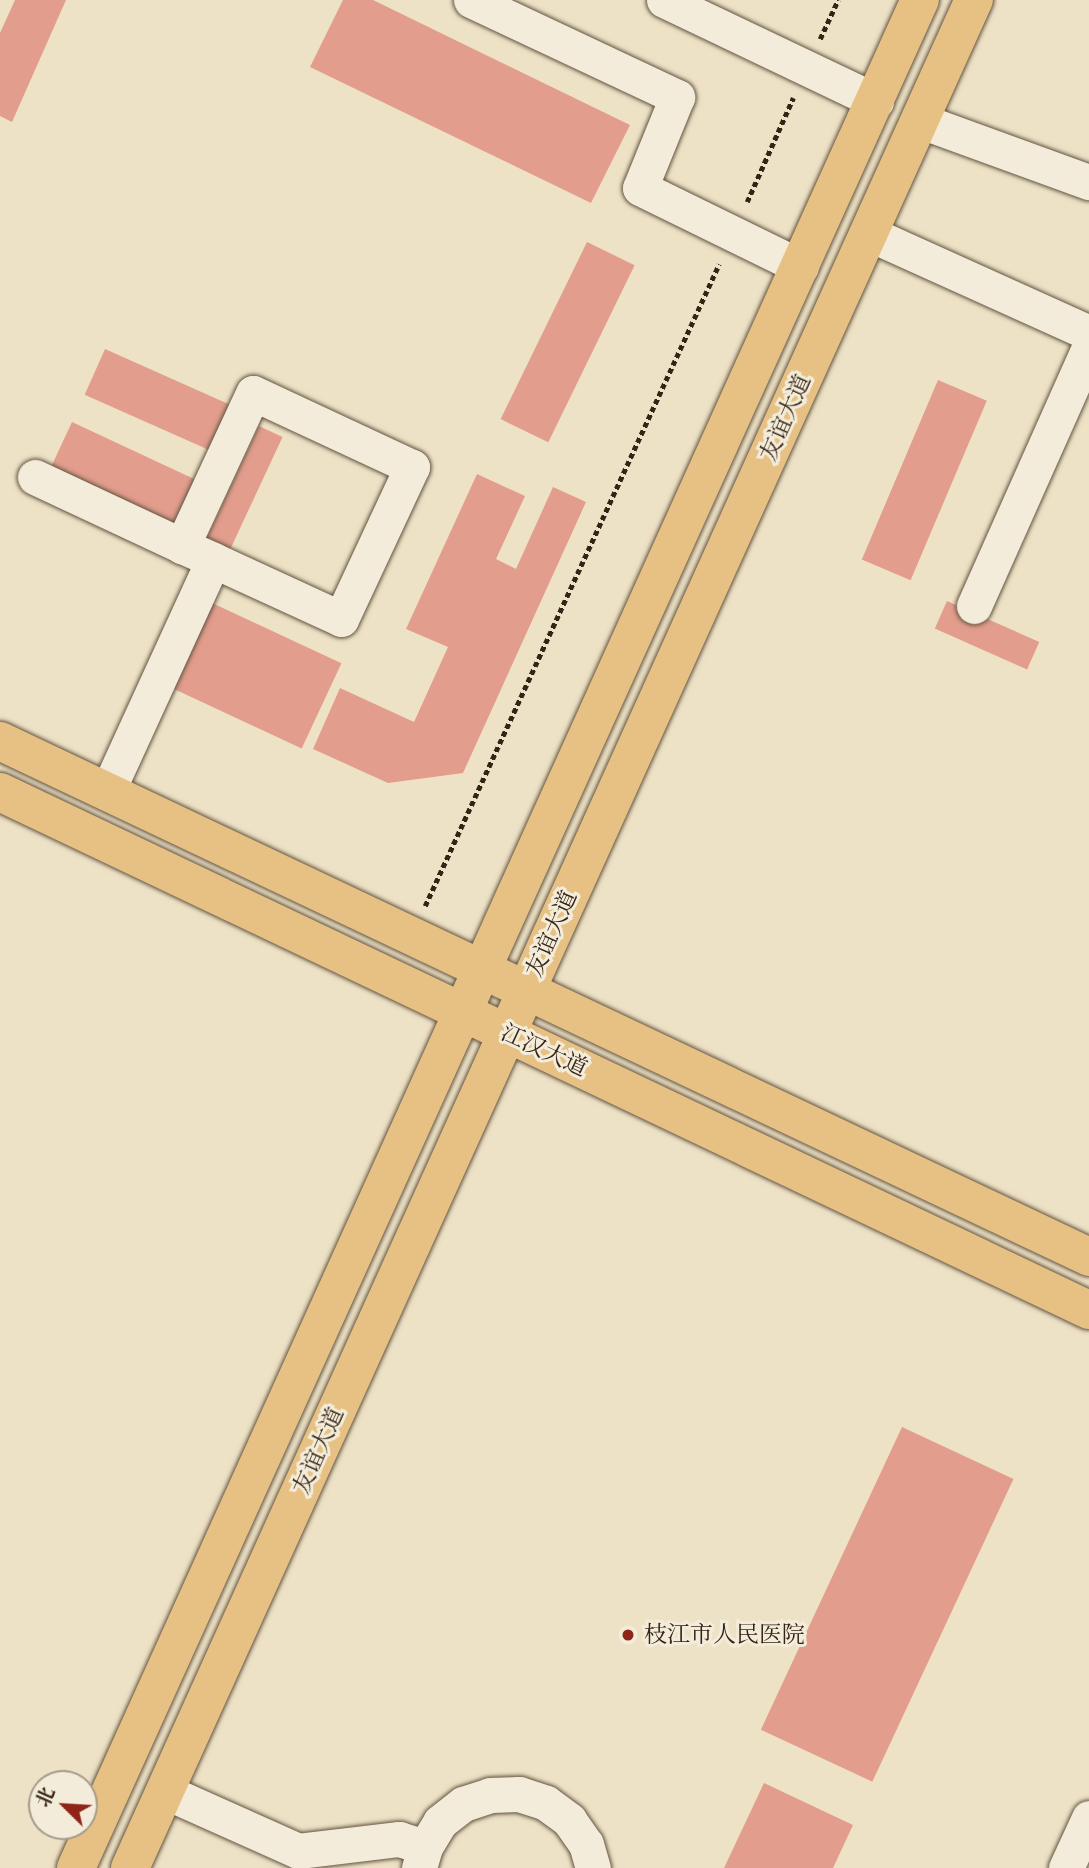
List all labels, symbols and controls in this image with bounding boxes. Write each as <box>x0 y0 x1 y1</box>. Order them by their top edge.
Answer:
street label: 友谊大道 <box>755 370 817 466</box>
street label: 友谊大道 <box>521 886 583 982</box>
street label: 江汉大道 <box>496 1019 592 1083</box>
street label: 友谊大道 <box>288 1403 350 1499</box>
place label: 枝江市人民医院 <box>644 1621 805 1649</box>
marker: 枝江市人民医院 <box>618 1625 638 1645</box>
north arrow <box>28 1770 98 1840</box>
text: 北 <box>31 1784 60 1811</box>

